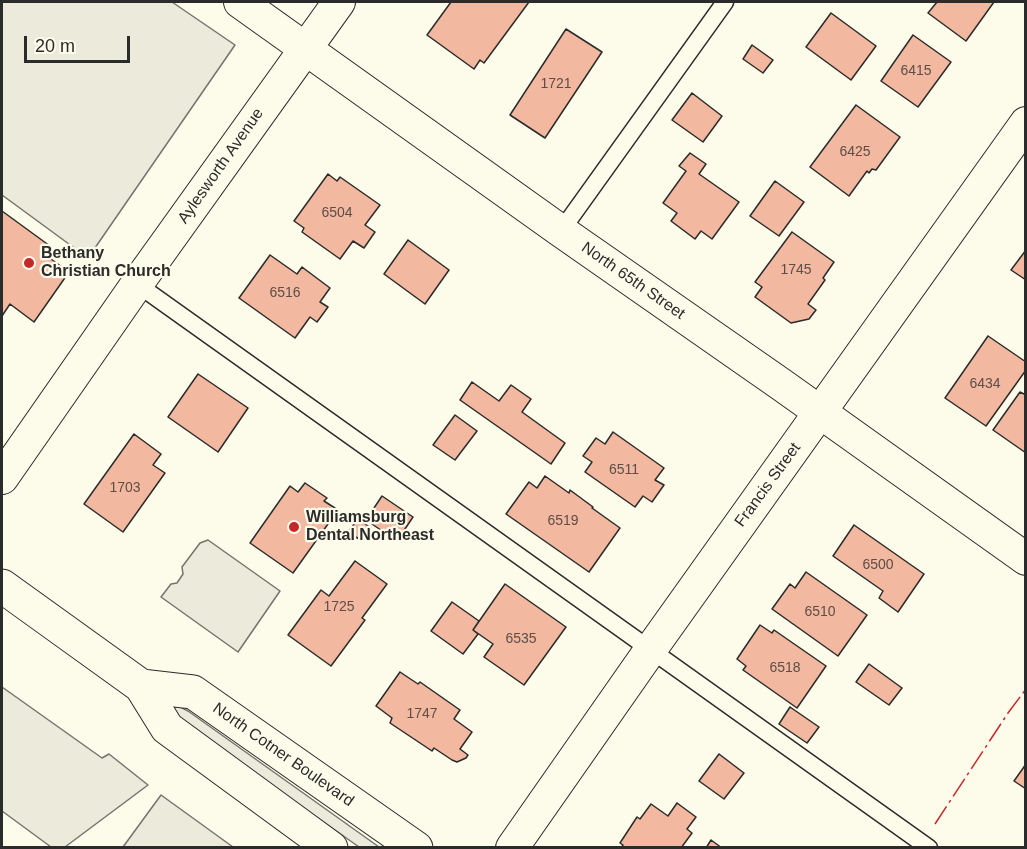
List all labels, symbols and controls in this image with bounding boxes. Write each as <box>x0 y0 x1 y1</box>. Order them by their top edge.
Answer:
scale bar <box>27 24 134 62</box>
text: 20 m <box>35 36 75 56</box>
house number: 6415 <box>900 63 932 79</box>
house number: 1721 <box>540 76 572 92</box>
street label: Aylesworth Avenue <box>174 105 268 227</box>
house number: 6425 <box>839 144 871 160</box>
house number: 6504 <box>321 205 353 221</box>
street label: North 65th Street <box>578 238 688 324</box>
place label: Bethany Christian Church <box>41 244 171 282</box>
marker: Bethany Christian Church <box>22 256 36 270</box>
house number: 1745 <box>780 262 812 278</box>
house number: 6516 <box>269 285 301 301</box>
house number: 6434 <box>969 376 1001 392</box>
street label: Francis Street <box>731 439 805 531</box>
house number: 6511 <box>609 462 639 478</box>
house number: 1703 <box>109 480 141 496</box>
place label: Williamsburg Dental Northeast <box>306 508 434 546</box>
house number: 6519 <box>547 513 579 529</box>
marker: Williamsburg Dental Northeast <box>287 520 301 534</box>
house number: 6500 <box>862 557 894 573</box>
house number: 1725 <box>323 599 355 615</box>
house number: 6510 <box>804 604 836 620</box>
house number: 6535 <box>505 631 537 647</box>
house number: 6518 <box>769 660 801 676</box>
street label: North Cotner Boulevard <box>209 699 357 811</box>
house number: 1747 <box>406 706 438 722</box>

